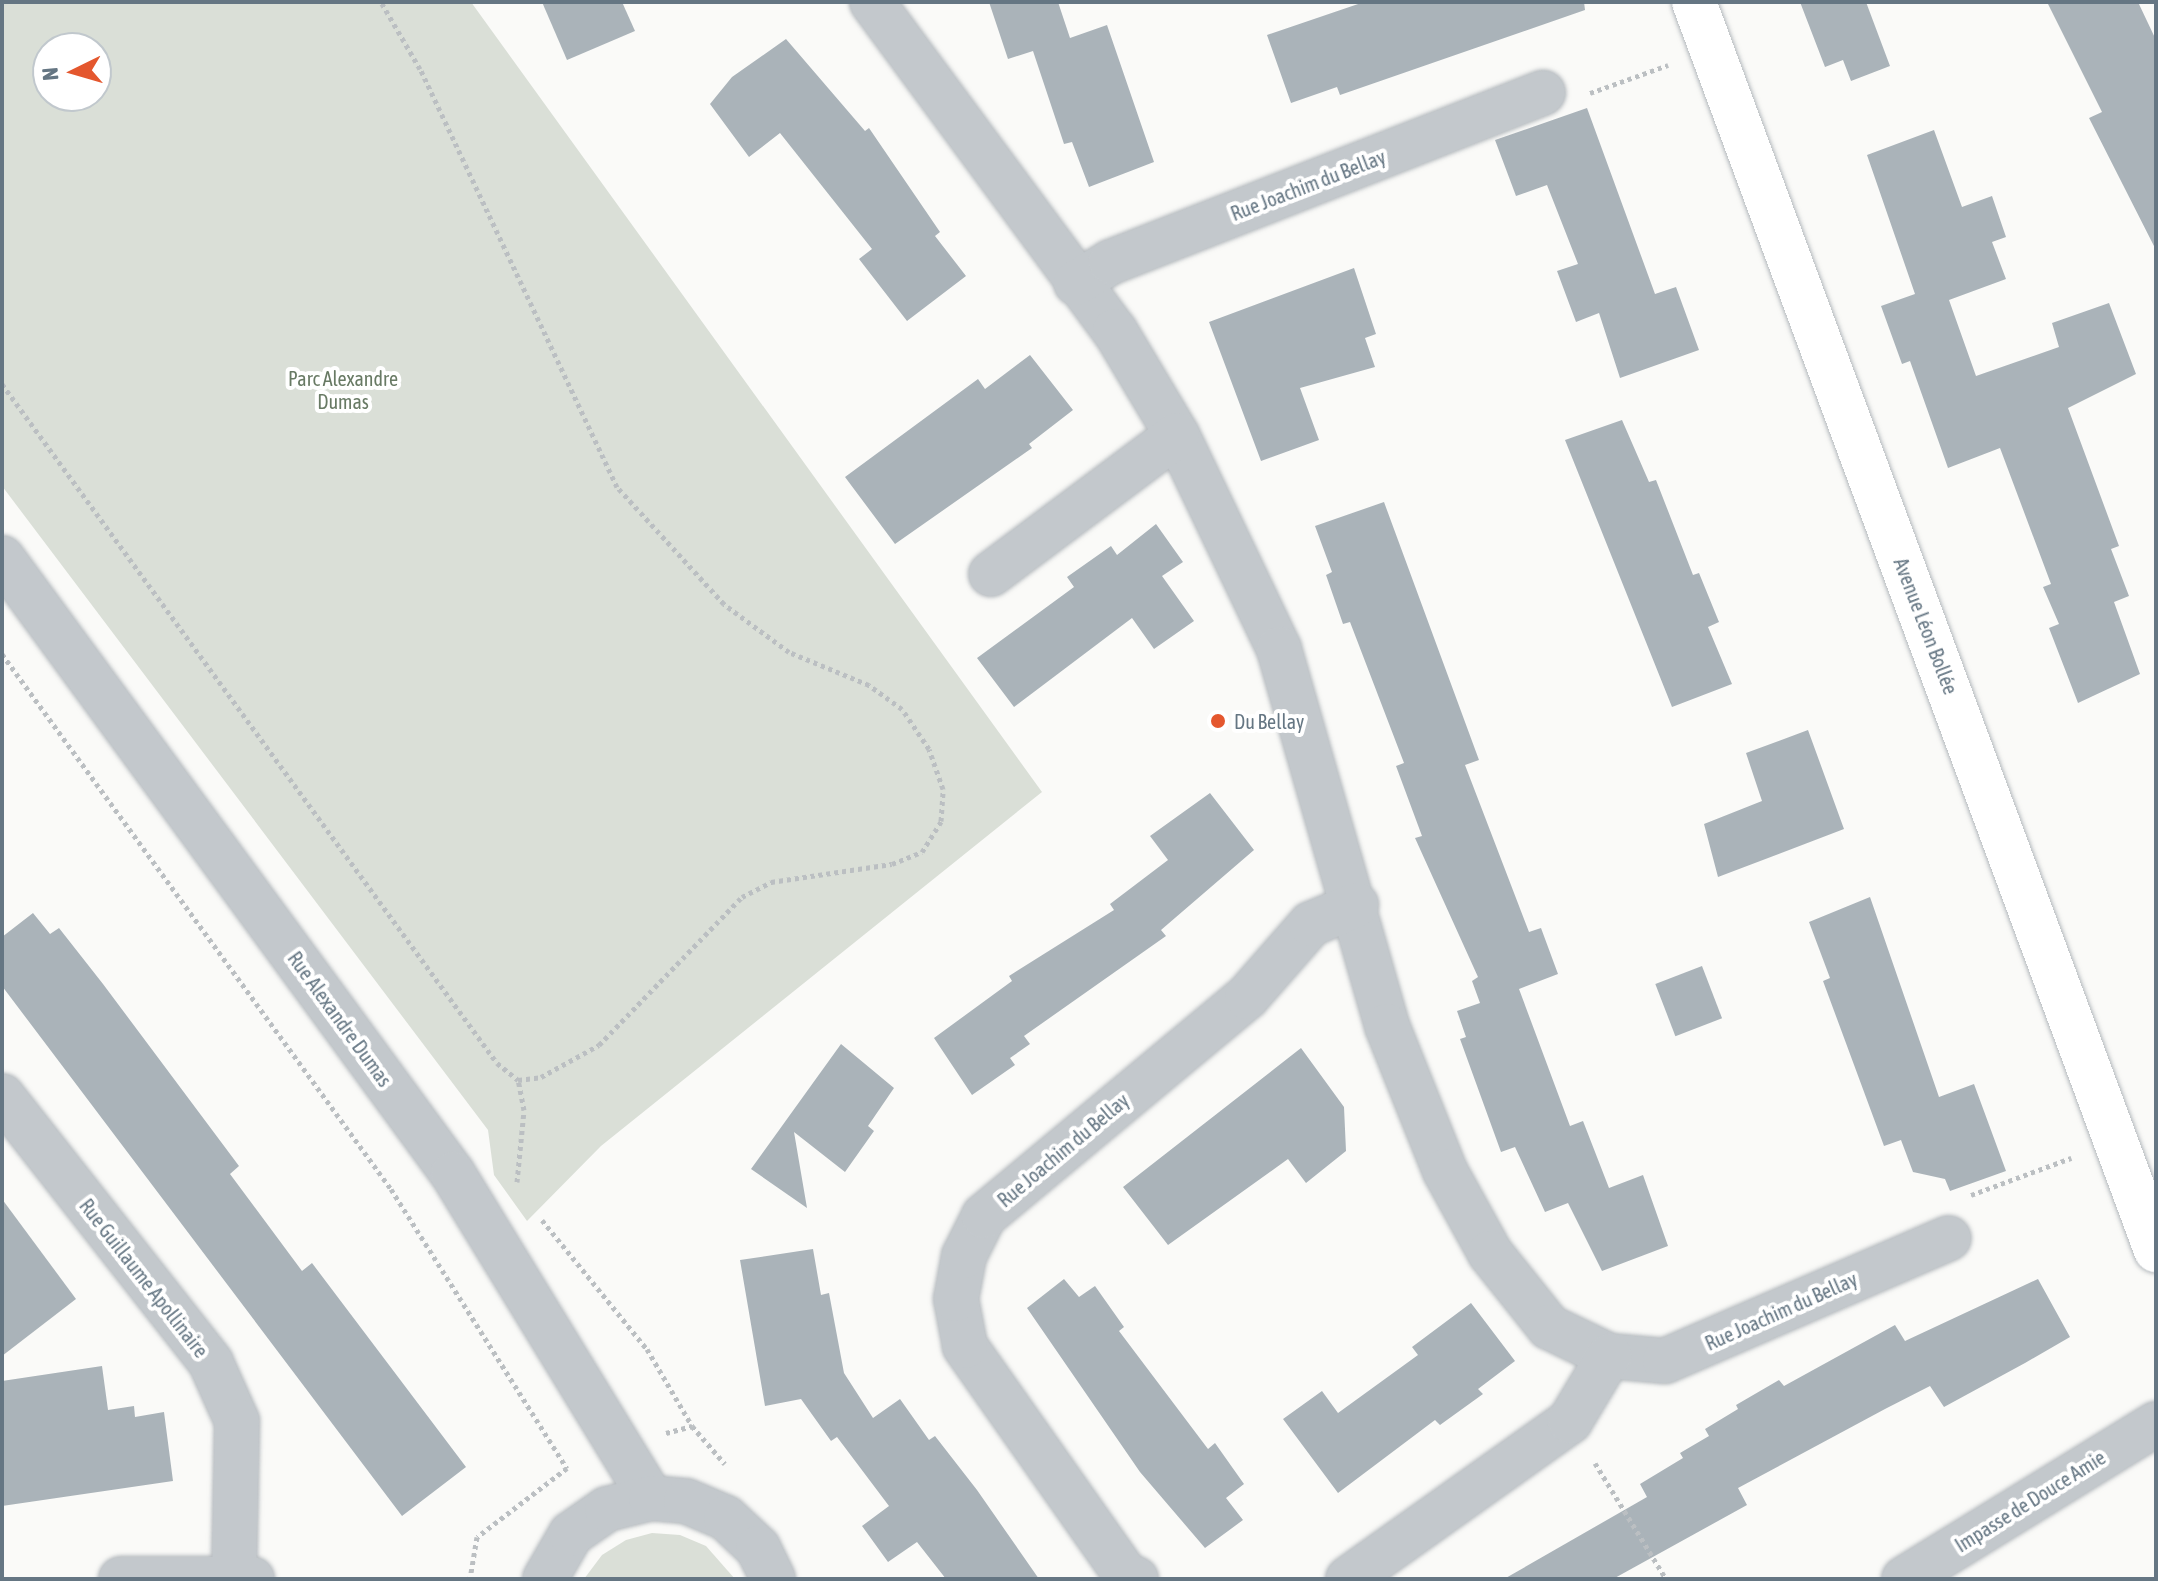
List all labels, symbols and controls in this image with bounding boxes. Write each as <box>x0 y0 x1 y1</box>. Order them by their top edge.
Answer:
north arrow <box>32 32 112 112</box>
text: N <box>37 66 64 82</box>
street label: Rue Joachim du Bellay <box>1227 144 1389 226</box>
park label: Parc Alexandre Dumas <box>288 367 398 414</box>
street label: Avenue Léon Bollée <box>1889 554 1963 698</box>
place label: Du Bellay <box>1234 709 1304 733</box>
marker: Du Bellay <box>1209 712 1227 730</box>
street label: Rue Alexandre Dumas <box>283 947 397 1091</box>
street label: Rue Joachim du Bellay <box>992 1088 1134 1212</box>
street label: Rue Guillaume Apollinaire <box>75 1194 213 1362</box>
street label: Rue Joachim du Bellay <box>1701 1267 1861 1355</box>
street label: Impasse de Douce Amie <box>1950 1445 2110 1557</box>

